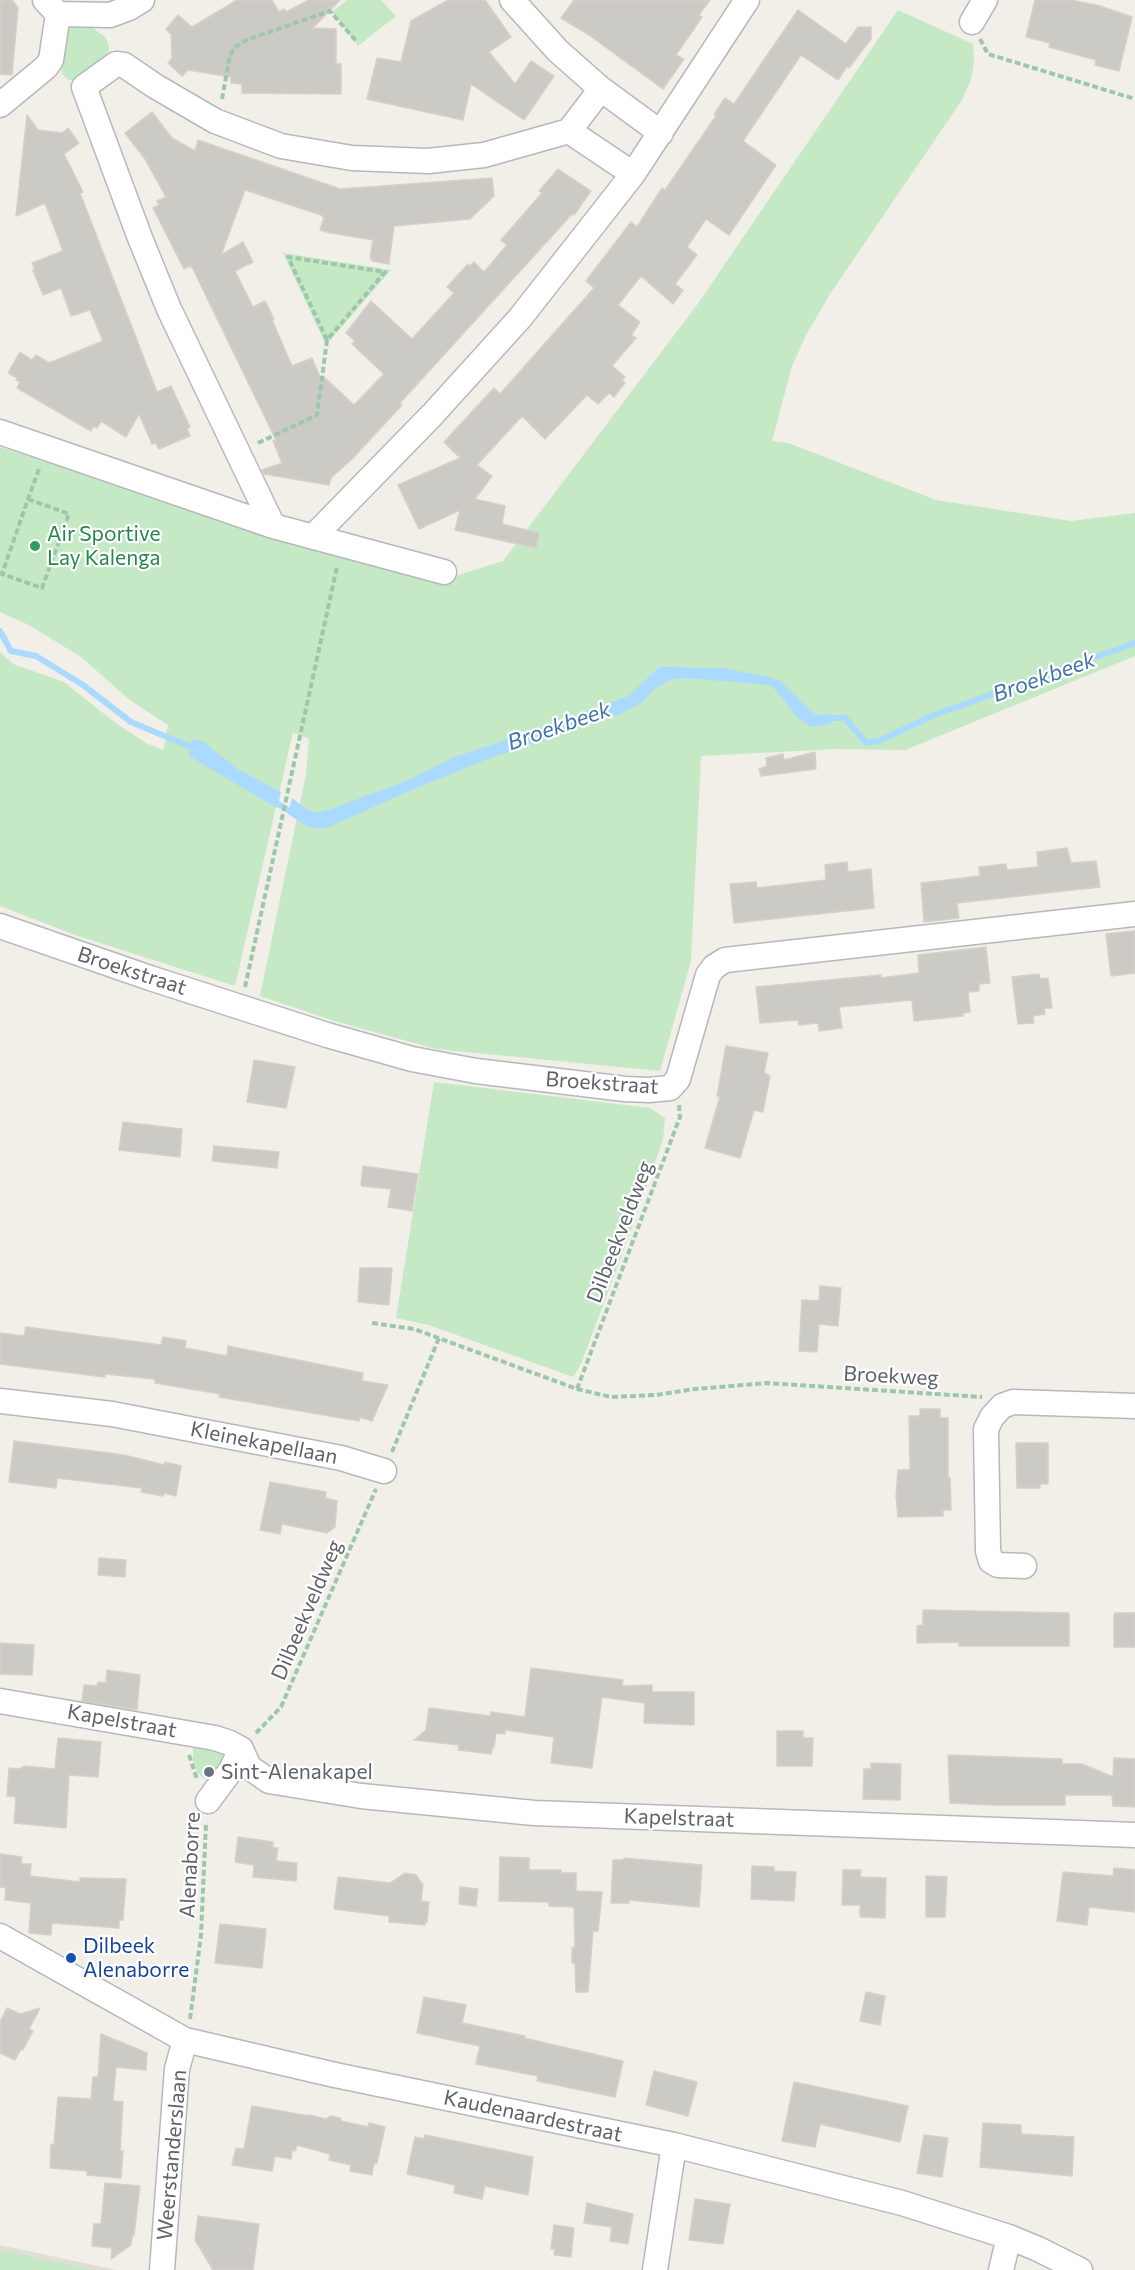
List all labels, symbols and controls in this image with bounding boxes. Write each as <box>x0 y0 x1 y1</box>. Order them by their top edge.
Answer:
place label: Air Sportive Lay Kalenga <box>47 521 160 571</box>
marker: Air Sportive Lay Kalenga <box>28 539 42 553</box>
water label: Broekbeek <box>989 646 1099 708</box>
water label: Broekbeek <box>504 696 614 756</box>
street label: Broekstraat <box>74 941 190 1001</box>
street label: Broekstraat <box>545 1066 659 1100</box>
street label: Dilbeekveldweg <box>581 1157 659 1307</box>
street label: Broekweg <box>843 1361 939 1391</box>
street label: Kleinekapellaan <box>188 1416 340 1470</box>
street label: Dilbeekveldweg <box>266 1536 348 1684</box>
street label: Kapelstraat <box>65 1699 179 1743</box>
place label: Sint-Alenakapel <box>221 1759 373 1785</box>
marker: Sint-Alenakapel <box>202 1765 216 1779</box>
street label: Kapelstraat <box>623 1803 735 1833</box>
street label: Alenaborre <box>175 1811 205 1919</box>
place label: Dilbeek Alenaborre <box>83 1933 189 1983</box>
marker: Dilbeek Alenaborre <box>64 1951 78 1965</box>
street label: Weerstanderslaan <box>152 2069 192 2241</box>
street label: Kaudenaardestraat <box>441 2085 625 2147</box>

